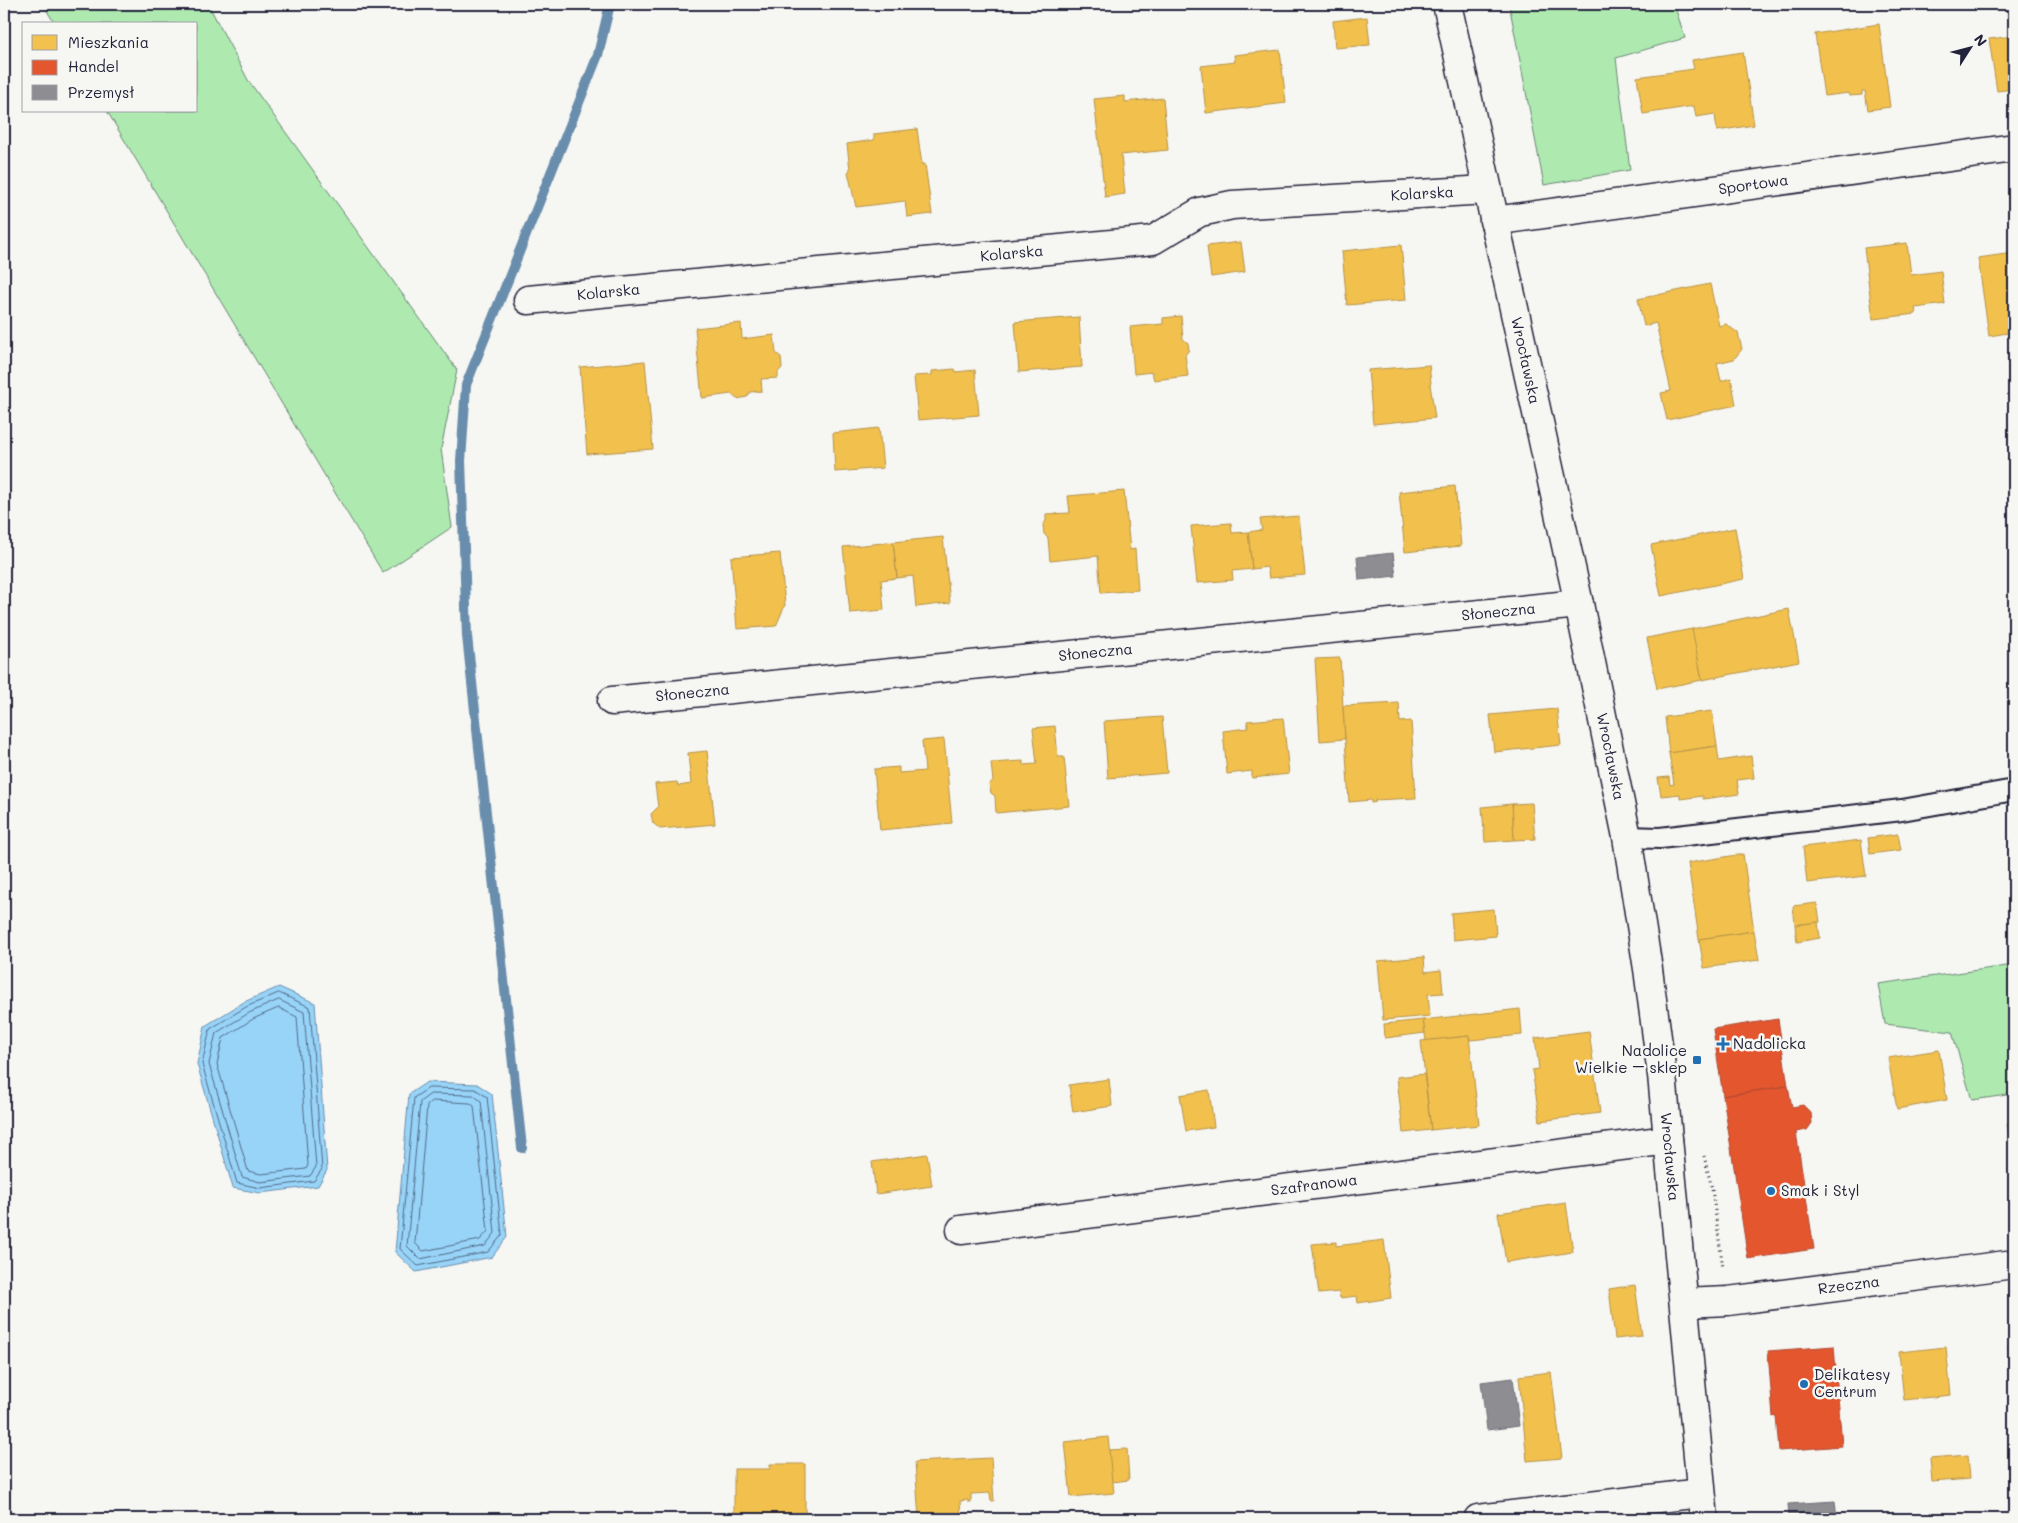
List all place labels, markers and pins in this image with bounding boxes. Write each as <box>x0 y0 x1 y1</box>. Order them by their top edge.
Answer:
place label: Nadolicka <box>1733 1033 1806 1053</box>
marker: Nadolicka <box>1717 1038 1729 1050</box>
place label: Nadolice Wielkie – sklep <box>1575 1040 1687 1077</box>
marker: Nadolice Wielkie – sklep <box>1691 1054 1703 1066</box>
place label: Smak i Styl <box>1781 1180 1860 1200</box>
marker: Smak i Styl <box>1765 1185 1777 1197</box>
place label: Delikatesy Centrum <box>1814 1364 1890 1401</box>
marker: Delikatesy Centrum <box>1798 1378 1810 1390</box>

